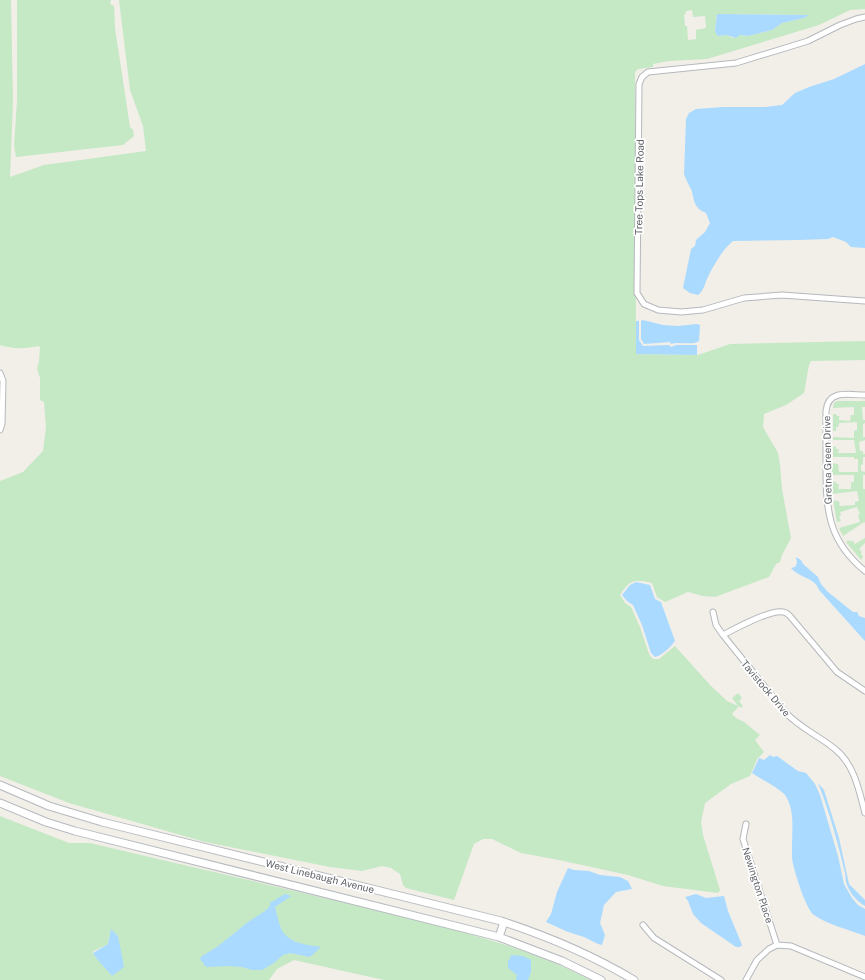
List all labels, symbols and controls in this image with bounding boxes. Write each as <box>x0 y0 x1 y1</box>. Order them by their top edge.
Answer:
street label: Tree Tops Lake Road <box>632 139 646 235</box>
street label: Gretna Green Drive <box>820 415 834 505</box>
street label: Tavistock Drive <box>739 657 793 719</box>
street label: Newington Place <box>740 846 776 925</box>
street label: West Linebaugh Avenue <box>264 857 376 895</box>

